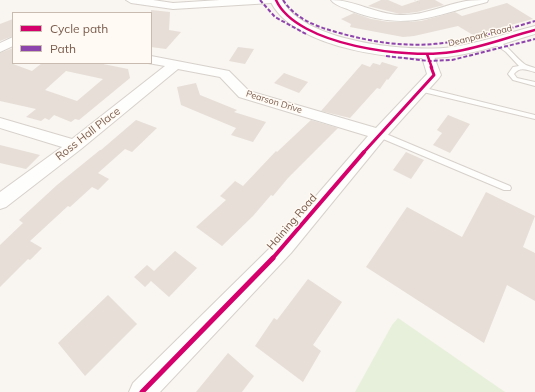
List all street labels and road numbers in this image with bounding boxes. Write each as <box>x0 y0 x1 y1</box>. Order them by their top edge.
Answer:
street label: Deanpark Road <box>447 23 513 49</box>
street label: Pearson Drive <box>245 88 303 116</box>
street label: Ross Hall Place <box>53 105 123 163</box>
street label: Haining Road <box>264 191 320 253</box>

